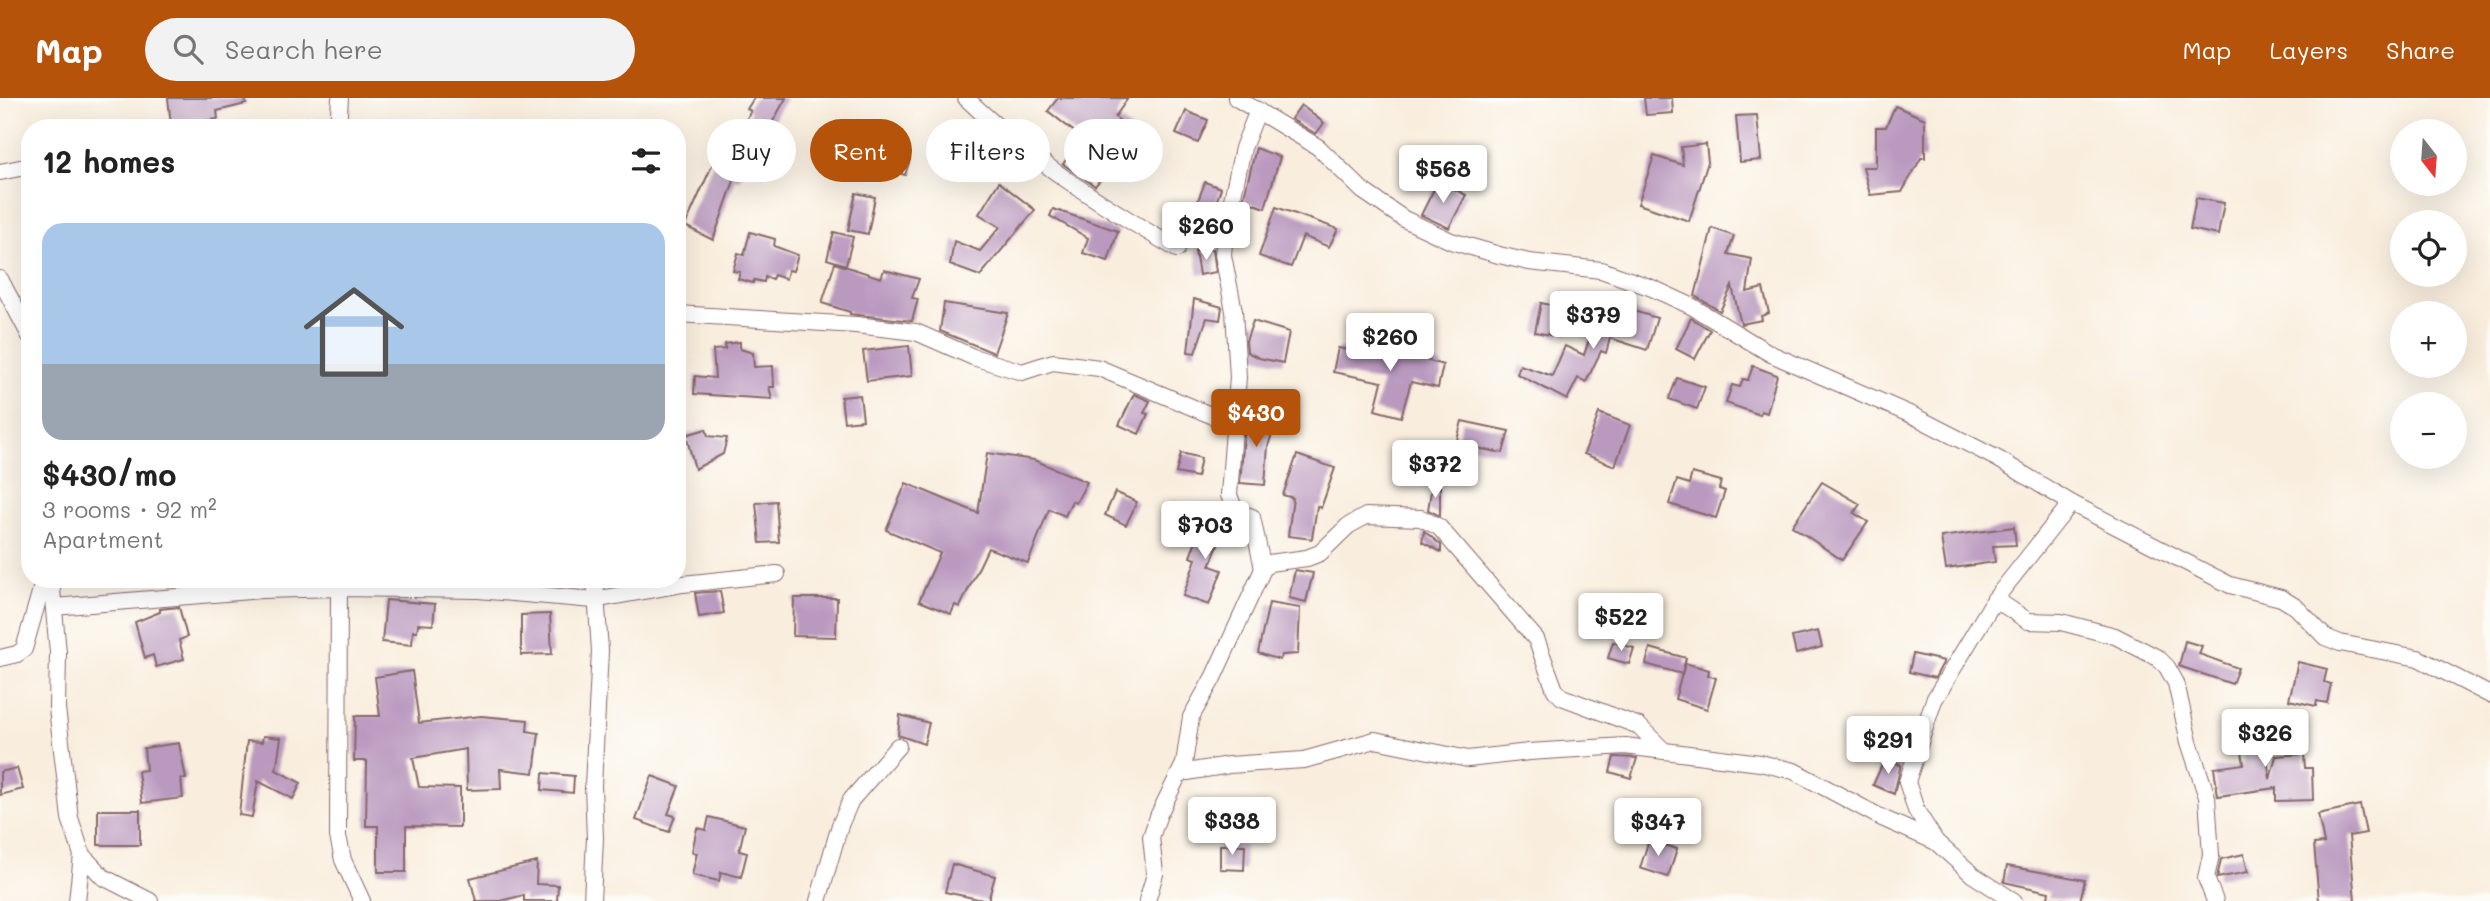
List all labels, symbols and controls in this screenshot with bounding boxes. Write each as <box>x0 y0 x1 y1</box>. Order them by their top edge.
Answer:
search box <box>145 18 635 81</box>
text: Map <box>35 28 103 71</box>
icon: search <box>169 30 207 68</box>
text: Search here <box>225 32 383 66</box>
text: Map <box>2183 34 2231 65</box>
text: Layers <box>2269 34 2348 65</box>
text: Share <box>2386 34 2455 65</box>
chip: Buy <box>707 119 796 182</box>
chip: Rent <box>810 119 912 182</box>
chip: Filters <box>926 119 1050 182</box>
chip: New <box>1064 119 1163 182</box>
north arrow <box>2390 119 2468 196</box>
map controls <box>2390 119 2467 469</box>
text: 12 homes <box>42 141 175 181</box>
icon: filters <box>627 142 665 180</box>
pin: $568 <box>1402 146 1484 205</box>
text: $568 <box>1415 153 1471 183</box>
pin: $260 <box>1165 202 1247 262</box>
text: $260 <box>1178 210 1234 240</box>
button: locate <box>2390 210 2467 287</box>
icon: home <box>291 269 417 395</box>
pin: $379 <box>1552 292 1634 351</box>
text: $379 <box>1566 299 1620 329</box>
button: + <box>2390 301 2467 378</box>
pin: $260 <box>1349 314 1431 373</box>
text: $260 <box>1362 321 1418 351</box>
pin: $430 <box>1215 390 1297 449</box>
button: − <box>2390 392 2467 469</box>
text: $430 <box>1227 397 1285 427</box>
pin: $372 <box>1394 440 1476 500</box>
text: $372 <box>1408 448 1462 478</box>
text: $430/mo <box>42 454 176 494</box>
text: 3 rooms · 92 m² <box>42 494 217 524</box>
pin: $703 <box>1164 502 1246 561</box>
text: $703 <box>1177 509 1233 539</box>
text: Apartment <box>42 524 164 554</box>
pin: $522 <box>1580 594 1662 653</box>
text: $522 <box>1594 601 1648 631</box>
pin: $326 <box>2224 710 2306 769</box>
pin: $291 <box>1847 716 1929 776</box>
text: $326 <box>2238 717 2292 747</box>
text: $291 <box>1862 724 1914 754</box>
pin: $338 <box>1191 798 1273 857</box>
pin: $347 <box>1617 798 1699 858</box>
text: $338 <box>1204 805 1260 835</box>
text: $347 <box>1630 806 1686 836</box>

